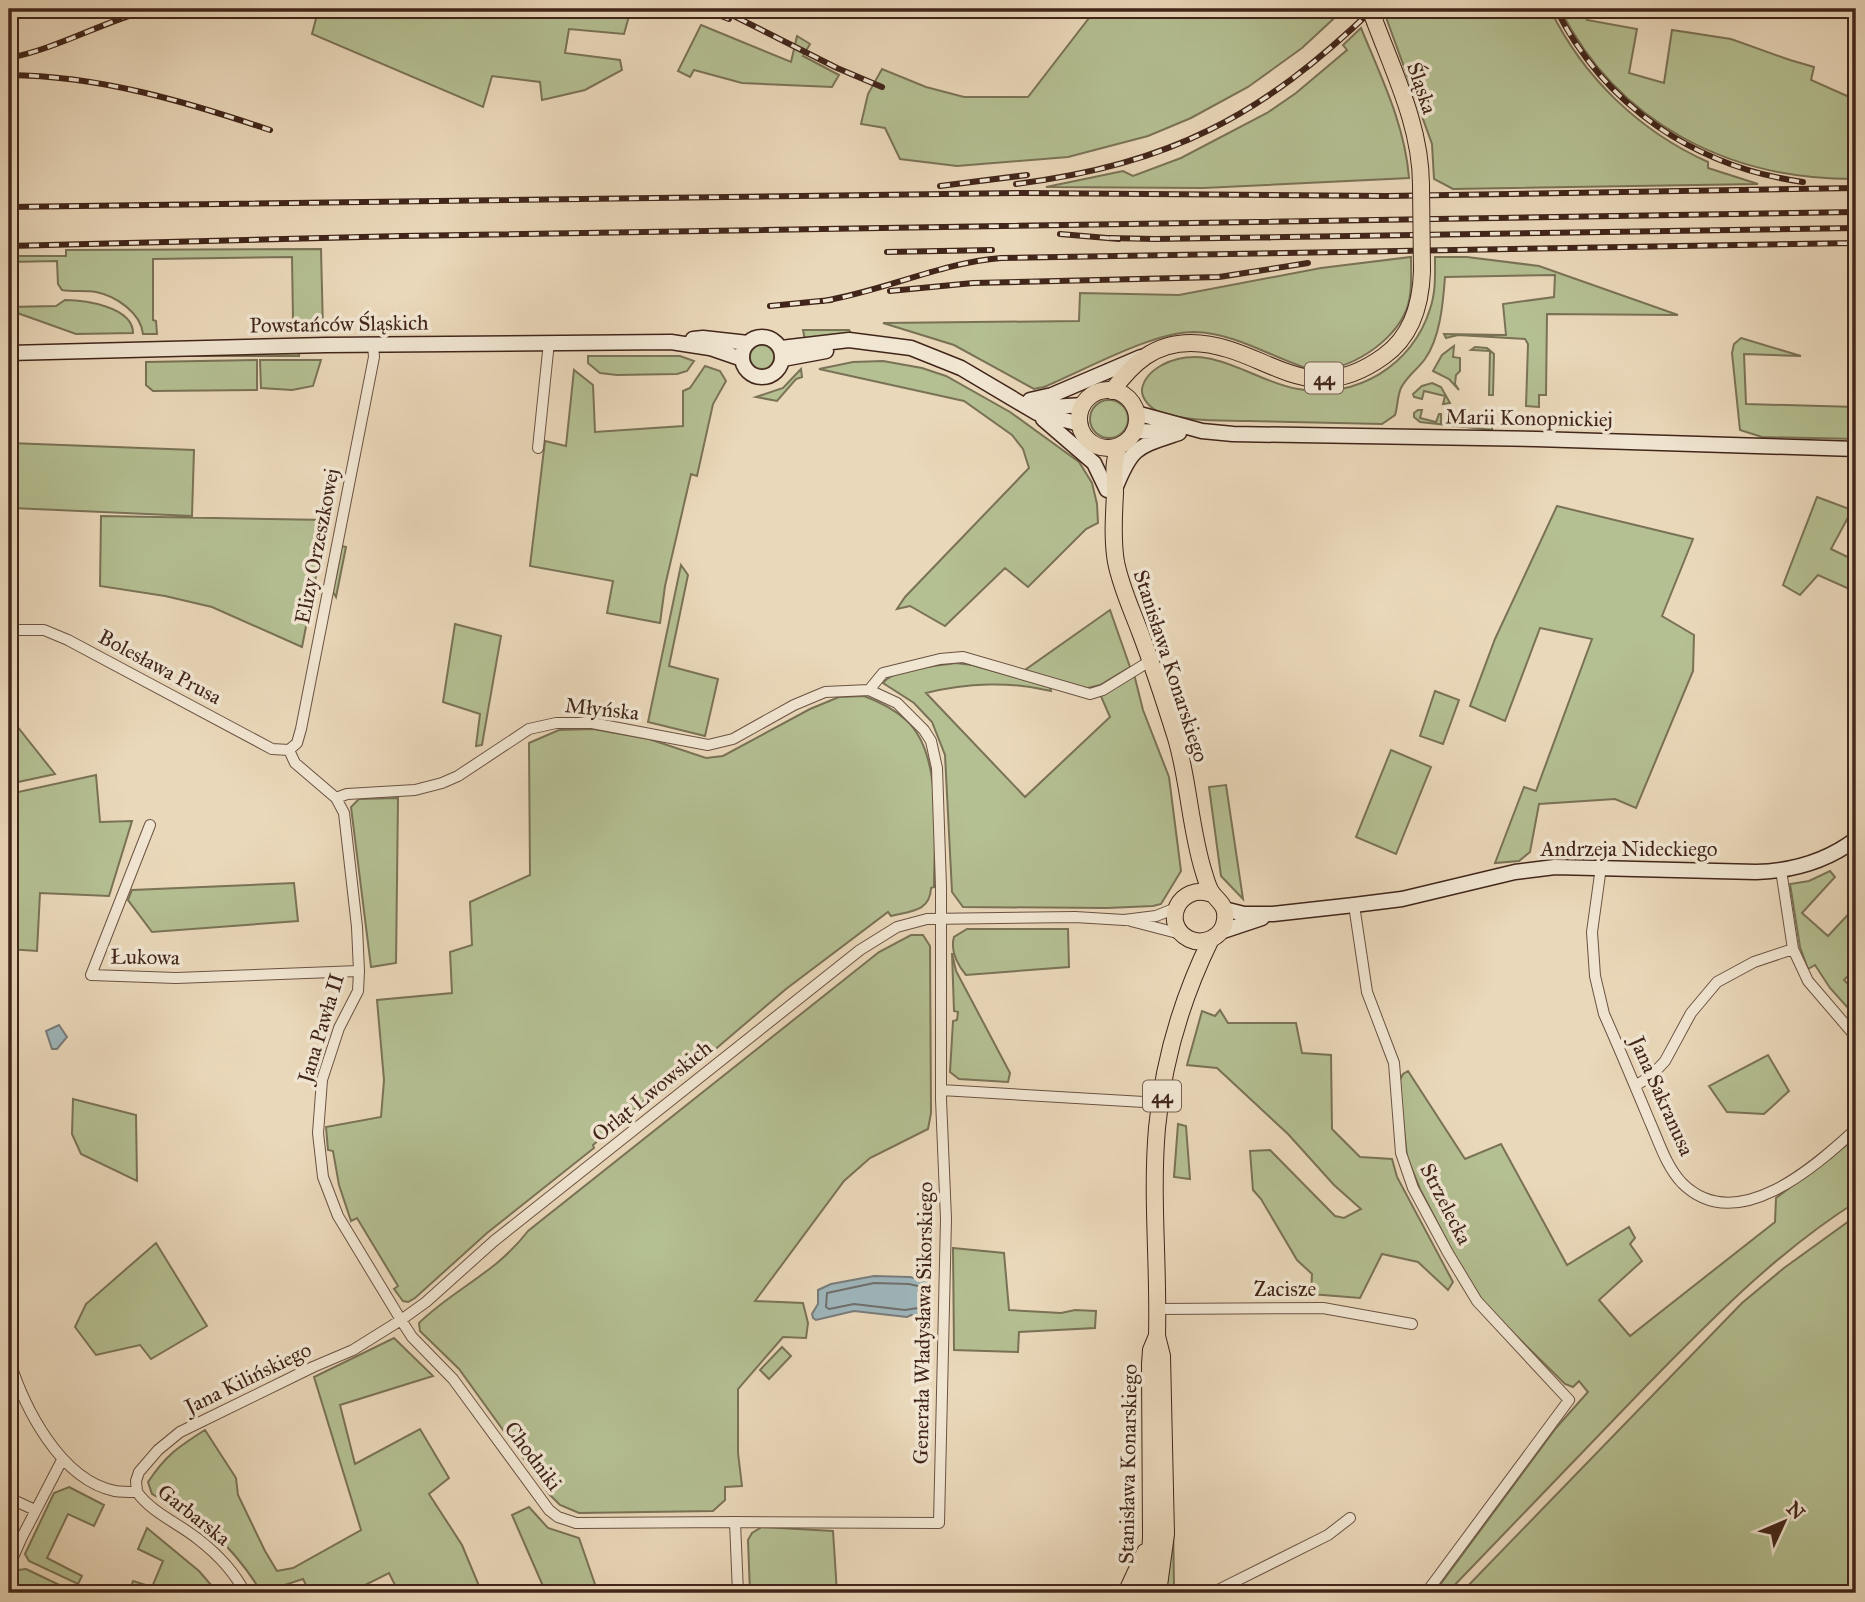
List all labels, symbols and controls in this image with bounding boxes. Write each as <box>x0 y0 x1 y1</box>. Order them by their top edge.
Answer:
street label: Śląska <box>1401 58 1444 117</box>
street label: Powstańców Śląskich <box>249 308 429 339</box>
road number: 44 <box>1305 362 1343 394</box>
street label: Marii Konopnickiej <box>1445 404 1613 432</box>
street label: Elizy Orzeszkowej <box>289 466 345 626</box>
street label: Stanisława Konarskiego <box>1128 567 1214 766</box>
street label: Bolesława Prusa <box>94 624 226 710</box>
street label: Młyńska <box>564 692 640 726</box>
street label: Andrzeja Nideckiego <box>1539 836 1718 862</box>
street label: Łukowa <box>110 943 180 971</box>
street label: Jana Pawła II <box>292 970 350 1088</box>
street label: Jana Sakranusa <box>1623 1030 1700 1160</box>
street label: Orląt Lwowskich <box>587 1034 718 1147</box>
road number: 44 <box>1143 1080 1181 1112</box>
street label: Strzelecka <box>1415 1159 1478 1249</box>
street label: Generała Władysława Sikorskiego <box>908 1181 938 1464</box>
street label: Zacisze <box>1254 1276 1317 1302</box>
street label: Jana Kilińskiego <box>179 1336 316 1421</box>
street label: Stanisława Konarskiego <box>1113 1363 1143 1564</box>
street label: Chodniki <box>499 1416 568 1496</box>
street label: Garbarska <box>152 1479 236 1552</box>
north arrow <box>1750 1486 1820 1556</box>
text: N <box>1782 1497 1810 1524</box>

